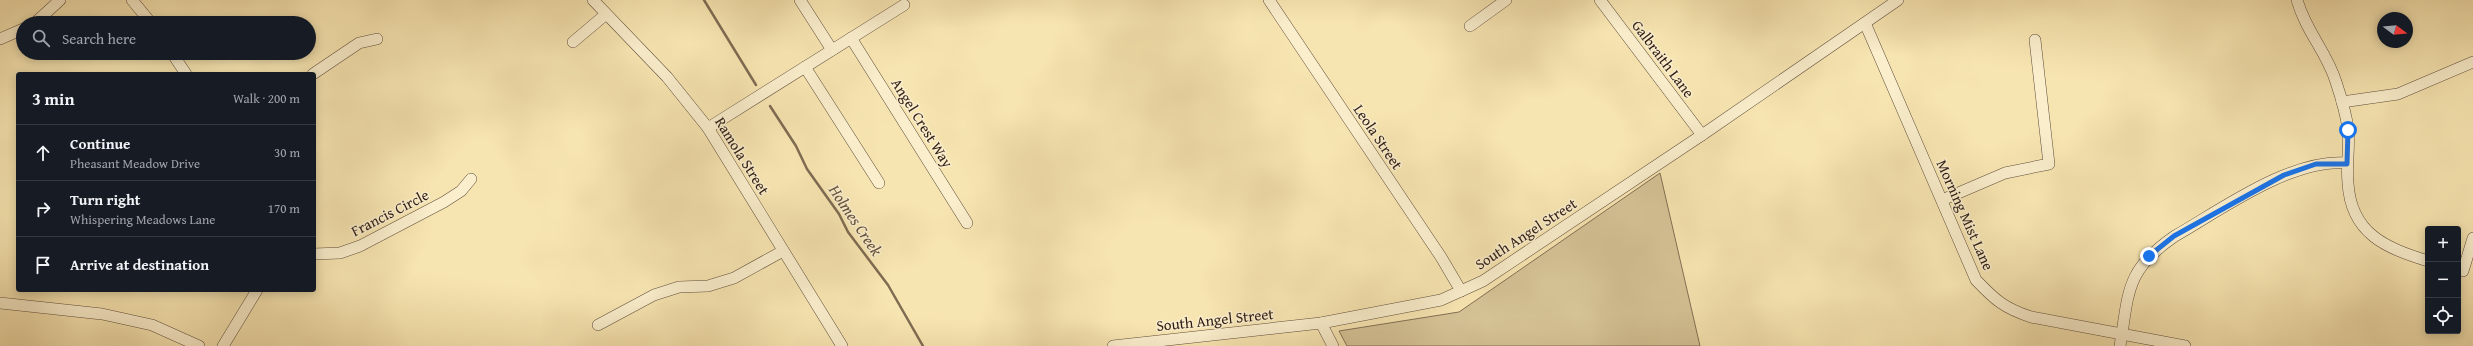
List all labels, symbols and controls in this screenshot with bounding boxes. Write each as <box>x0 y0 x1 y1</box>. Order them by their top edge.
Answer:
north arrow <box>2377 12 2413 48</box>
search box <box>16 16 316 60</box>
street label: Galbraith Lane <box>1627 16 1700 102</box>
icon: search <box>30 27 52 49</box>
text: Search here <box>62 28 136 49</box>
street label: Angel Crest Way <box>887 74 959 172</box>
text: 3 min <box>32 86 74 111</box>
text: Walk · 200 m <box>233 89 300 108</box>
street label: Leola Street <box>1349 100 1408 174</box>
street label: Ramola Street <box>710 113 775 199</box>
route start <box>2339 121 2357 139</box>
text: Continue <box>70 133 131 154</box>
icon: ahead <box>32 142 54 164</box>
text: 30 m <box>274 143 300 162</box>
text: Pheasant Meadow Drive <box>70 154 200 173</box>
street label: Morning Mist Lane <box>1932 156 1999 273</box>
water label: Holmes Creek <box>823 179 889 261</box>
street label: Francis Circle <box>347 184 432 241</box>
text: Turn right <box>70 189 141 210</box>
street label: South Angel Street <box>1471 192 1581 274</box>
icon: right <box>32 198 54 220</box>
text: 170 m <box>268 199 300 218</box>
text: Whispering Meadows Lane <box>70 210 215 229</box>
map controls <box>2425 226 2461 334</box>
button: + <box>2425 226 2461 262</box>
route end <box>2140 247 2158 265</box>
icon: arrive <box>32 254 54 276</box>
text: Arrive at destination <box>70 254 209 275</box>
button: − <box>2425 262 2461 298</box>
button: locate <box>2425 298 2461 334</box>
street label: South Angel Street <box>1155 303 1275 336</box>

